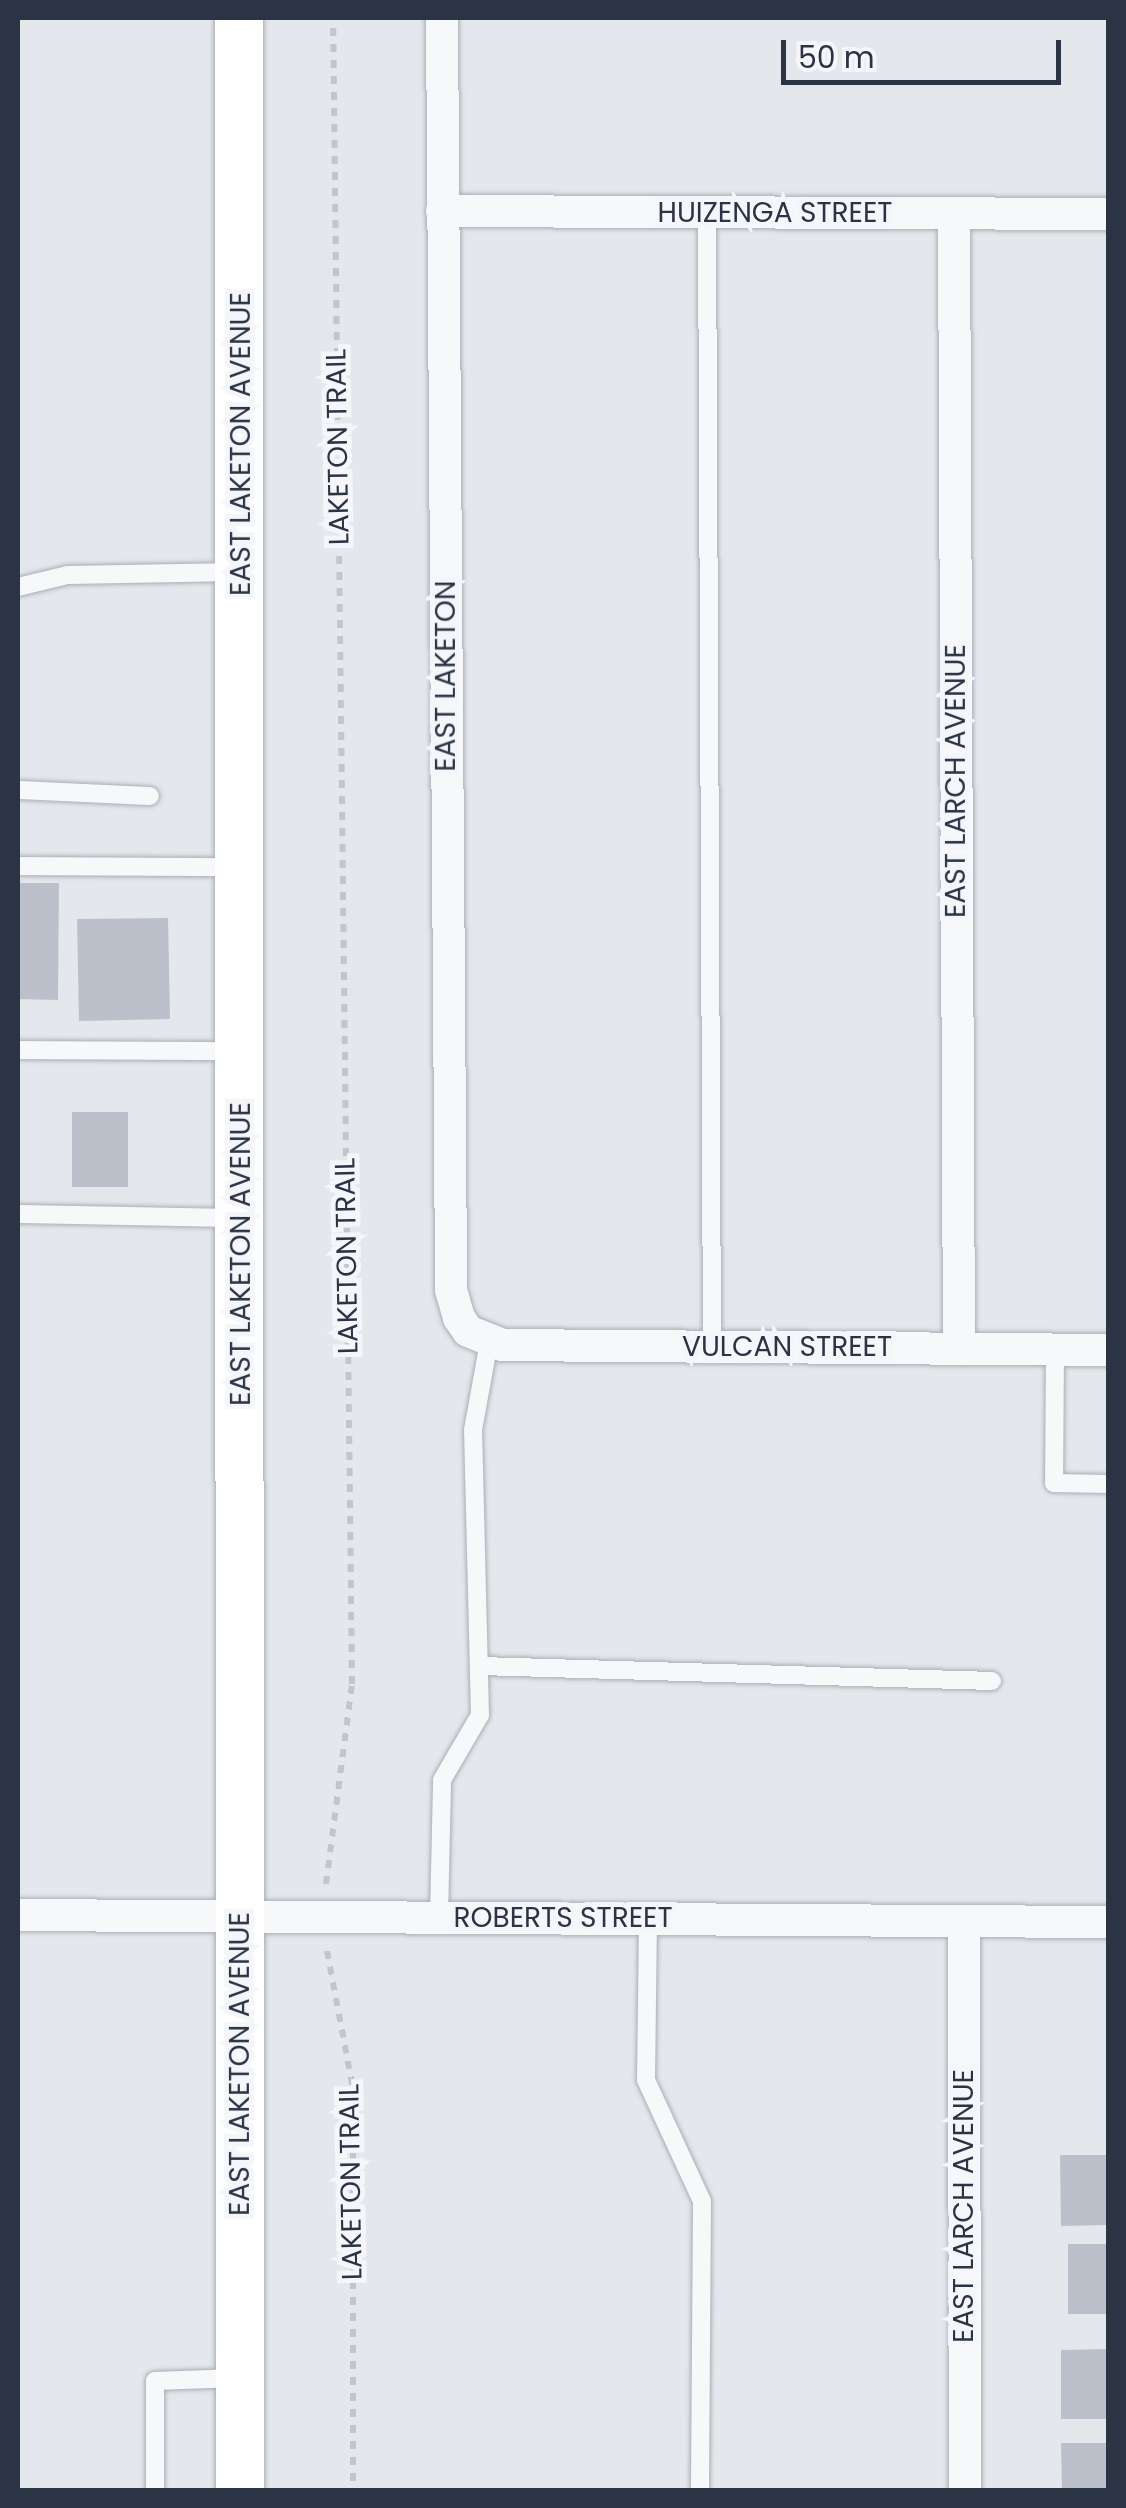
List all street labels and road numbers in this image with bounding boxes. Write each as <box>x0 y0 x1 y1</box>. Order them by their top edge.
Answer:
street label: HUIZENGA STREET <box>658 196 892 230</box>
street label: EAST LAKETON AVENUE <box>224 292 258 596</box>
street label: LAKETON TRAIL <box>319 348 357 546</box>
street label: EAST LAKETON <box>429 580 463 772</box>
street label: EAST LARCH AVENUE <box>939 644 973 918</box>
street label: EAST LAKETON AVENUE <box>224 1102 258 1406</box>
street label: LAKETON TRAIL <box>328 1157 366 1355</box>
street label: VULCAN STREET <box>682 1330 892 1364</box>
street label: ROBERTS STREET <box>453 1901 673 1935</box>
street label: EAST LAKETON AVENUE <box>223 1912 257 2216</box>
street label: EAST LARCH AVENUE <box>947 2069 981 2343</box>
street label: LAKETON TRAIL <box>332 2083 370 2281</box>

